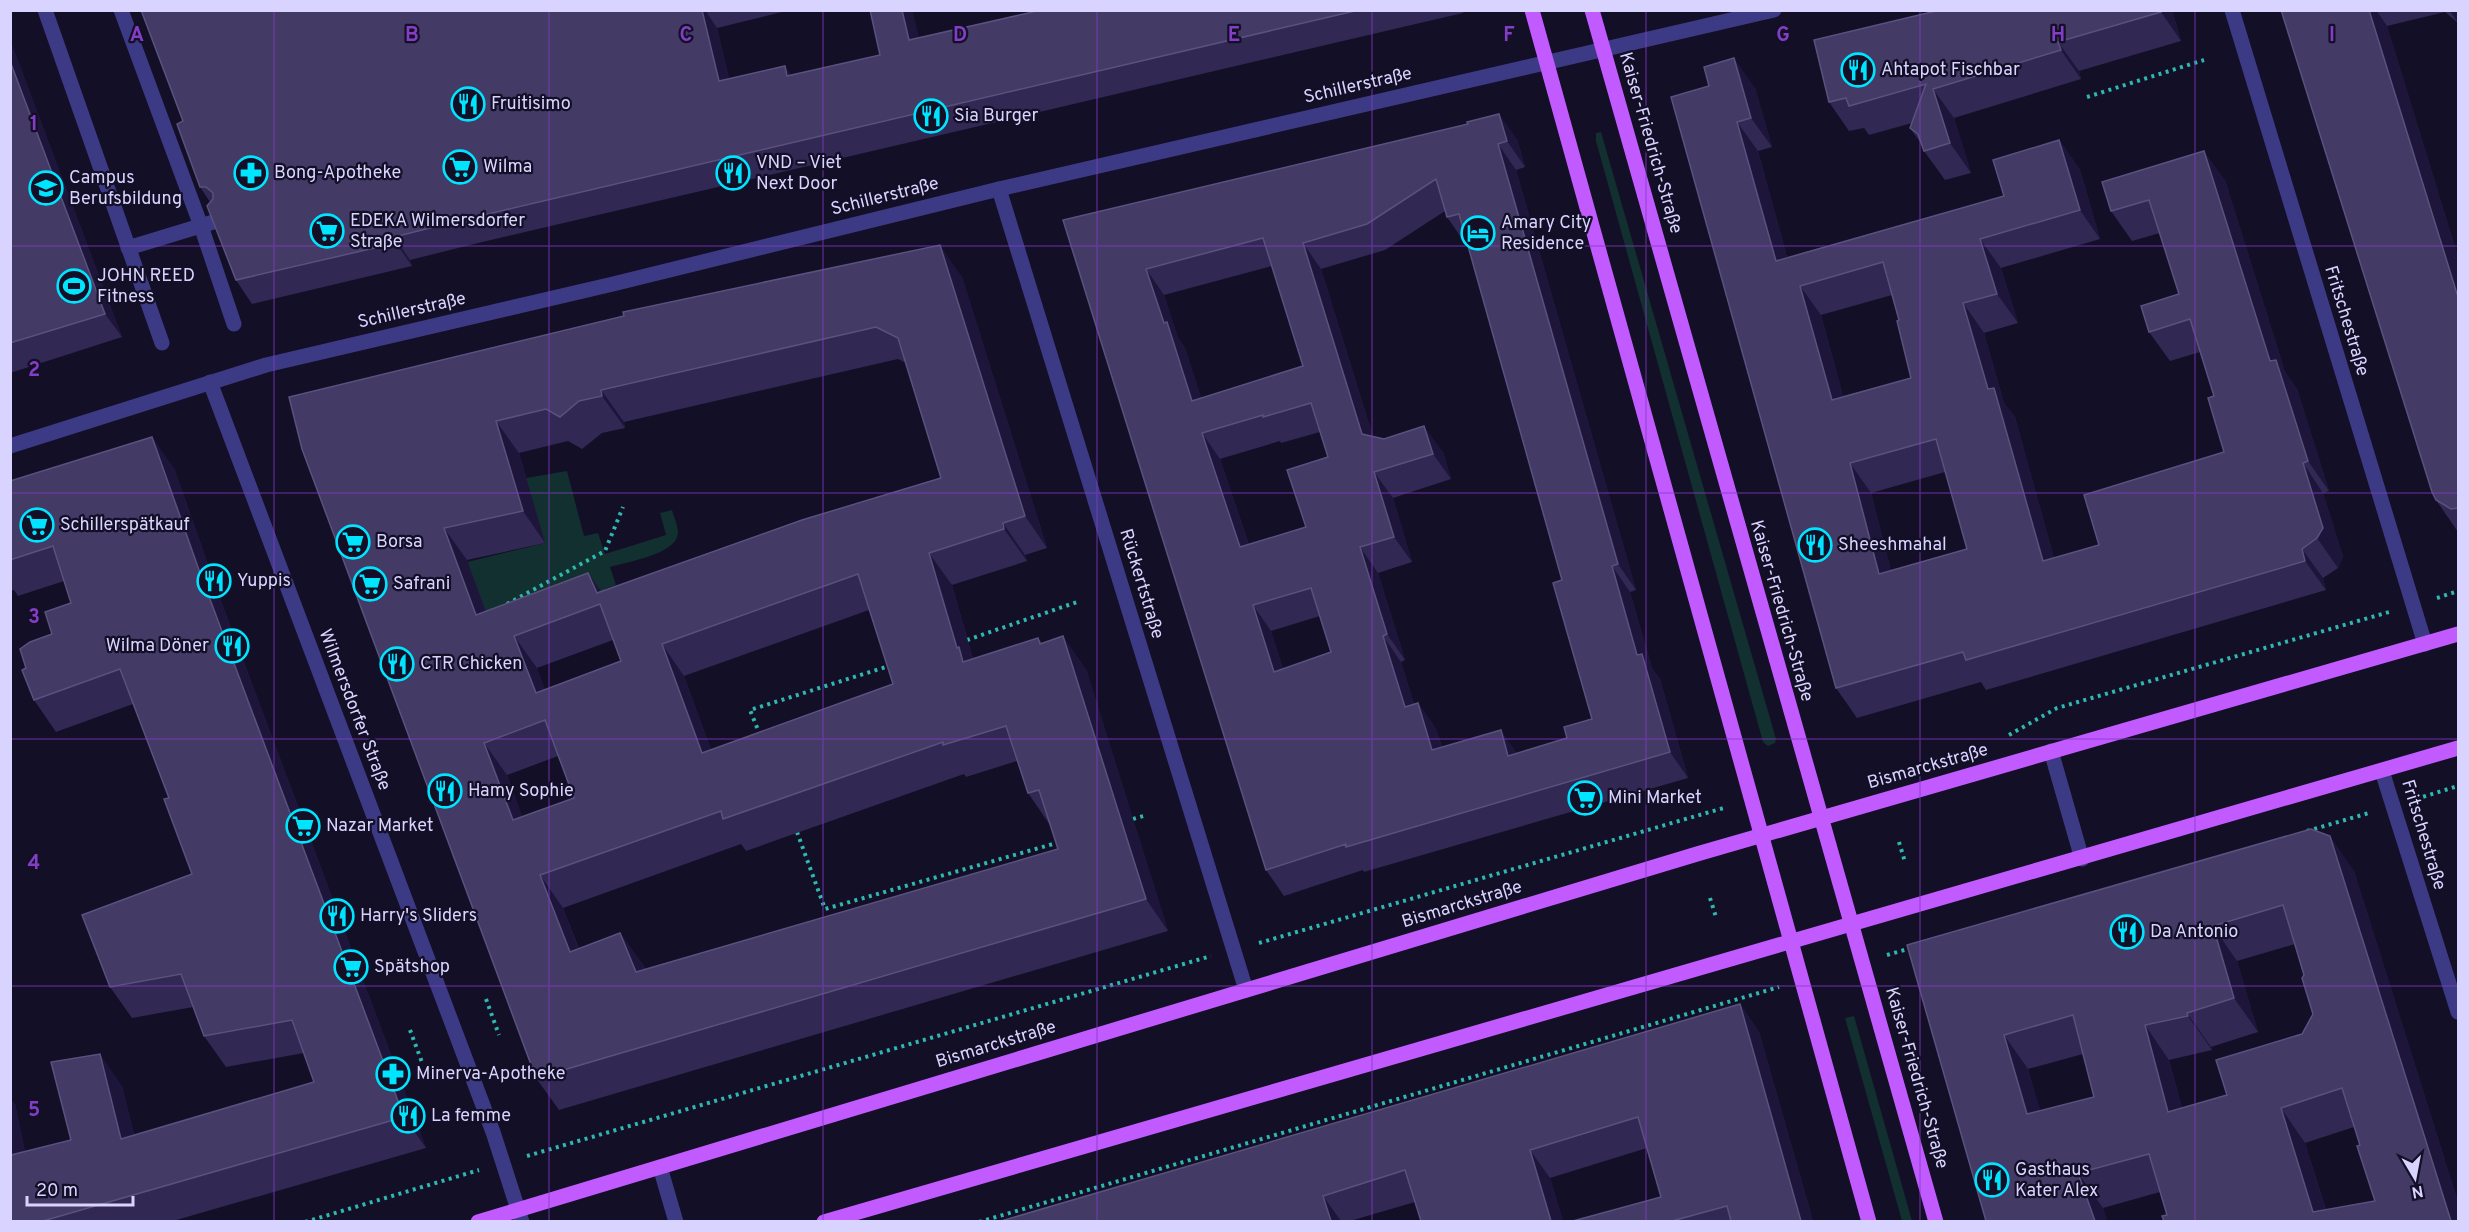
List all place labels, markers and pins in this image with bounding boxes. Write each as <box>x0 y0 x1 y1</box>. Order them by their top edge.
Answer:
restaurant icon: Ahtapot Fischbar <box>1840 52 1876 88</box>
place label: Ahtapot Fischbar <box>1881 59 2020 82</box>
restaurant icon: Fruitisimo <box>450 86 486 122</box>
place label: Fruitisimo <box>491 93 571 116</box>
restaurant icon: Sia Burger <box>913 98 949 134</box>
place label: Sia Burger <box>954 105 1039 128</box>
supermarket icon: Wilma <box>442 149 478 185</box>
place label: VND – Viet Next Door <box>756 152 842 196</box>
pharmacy icon: Bong-Apotheke <box>233 155 269 191</box>
restaurant icon: VND – Viet Next Door <box>715 155 751 191</box>
place label: Wilma <box>483 156 532 179</box>
place label: Bong-Apotheke <box>274 162 401 185</box>
place label: Campus Berufsbildung <box>69 167 182 211</box>
school or university icon: Campus Berufsbildung <box>28 170 64 206</box>
place label: EDEKA Wilmersdorfer Straße <box>350 210 525 254</box>
place label: Amary City Residence <box>1501 212 1591 256</box>
supermarket icon: EDEKA Wilmersdorfer Straße <box>309 213 345 249</box>
hotel icon: Amary City Residence <box>1460 215 1496 251</box>
place label: JOHN REED Fitness <box>97 265 195 309</box>
sports icon: JOHN REED Fitness <box>56 268 92 304</box>
supermarket icon: Schillerspätkauf <box>19 507 55 543</box>
place label: Schillerspätkauf <box>60 514 190 537</box>
supermarket icon: Borsa <box>335 524 371 560</box>
restaurant icon: Sheeshmahal <box>1797 527 1833 563</box>
place label: Borsa <box>376 531 422 554</box>
place label: Sheeshmahal <box>1838 534 1947 557</box>
restaurant icon: Yuppis <box>196 563 232 599</box>
supermarket icon: Safrani <box>352 566 388 602</box>
place label: Yuppis <box>237 570 291 593</box>
place label: Safrani <box>393 573 450 596</box>
restaurant icon: Wilma Döner <box>214 628 250 664</box>
place label: Wilma Döner <box>106 635 209 658</box>
restaurant icon: CTR Chicken <box>379 646 415 682</box>
place label: CTR Chicken <box>420 653 522 676</box>
restaurant icon: Hamy Sophie <box>427 773 463 809</box>
place label: Hamy Sophie <box>468 780 574 803</box>
supermarket icon: Mini Market <box>1567 780 1603 816</box>
place label: Mini Market <box>1608 787 1702 810</box>
supermarket icon: Nazar Market <box>285 808 321 844</box>
place label: Nazar Market <box>326 815 434 838</box>
restaurant icon: Harry's Sliders <box>319 898 355 934</box>
place label: Harry's Sliders <box>360 905 477 928</box>
restaurant icon: Da Antonio <box>2109 914 2145 950</box>
place label: Da Antonio <box>2150 921 2238 944</box>
supermarket icon: Spätshop <box>333 949 369 985</box>
place label: Spätshop <box>374 956 450 979</box>
pharmacy icon: Minerva-Apotheke <box>375 1056 411 1092</box>
place label: Minerva-Apotheke <box>416 1063 566 1086</box>
restaurant icon: La femme <box>390 1098 426 1134</box>
place label: La femme <box>431 1105 511 1128</box>
place label: Gasthaus Kater Alex <box>2015 1159 2098 1203</box>
restaurant icon: Gasthaus Kater Alex <box>1974 1162 2010 1198</box>

